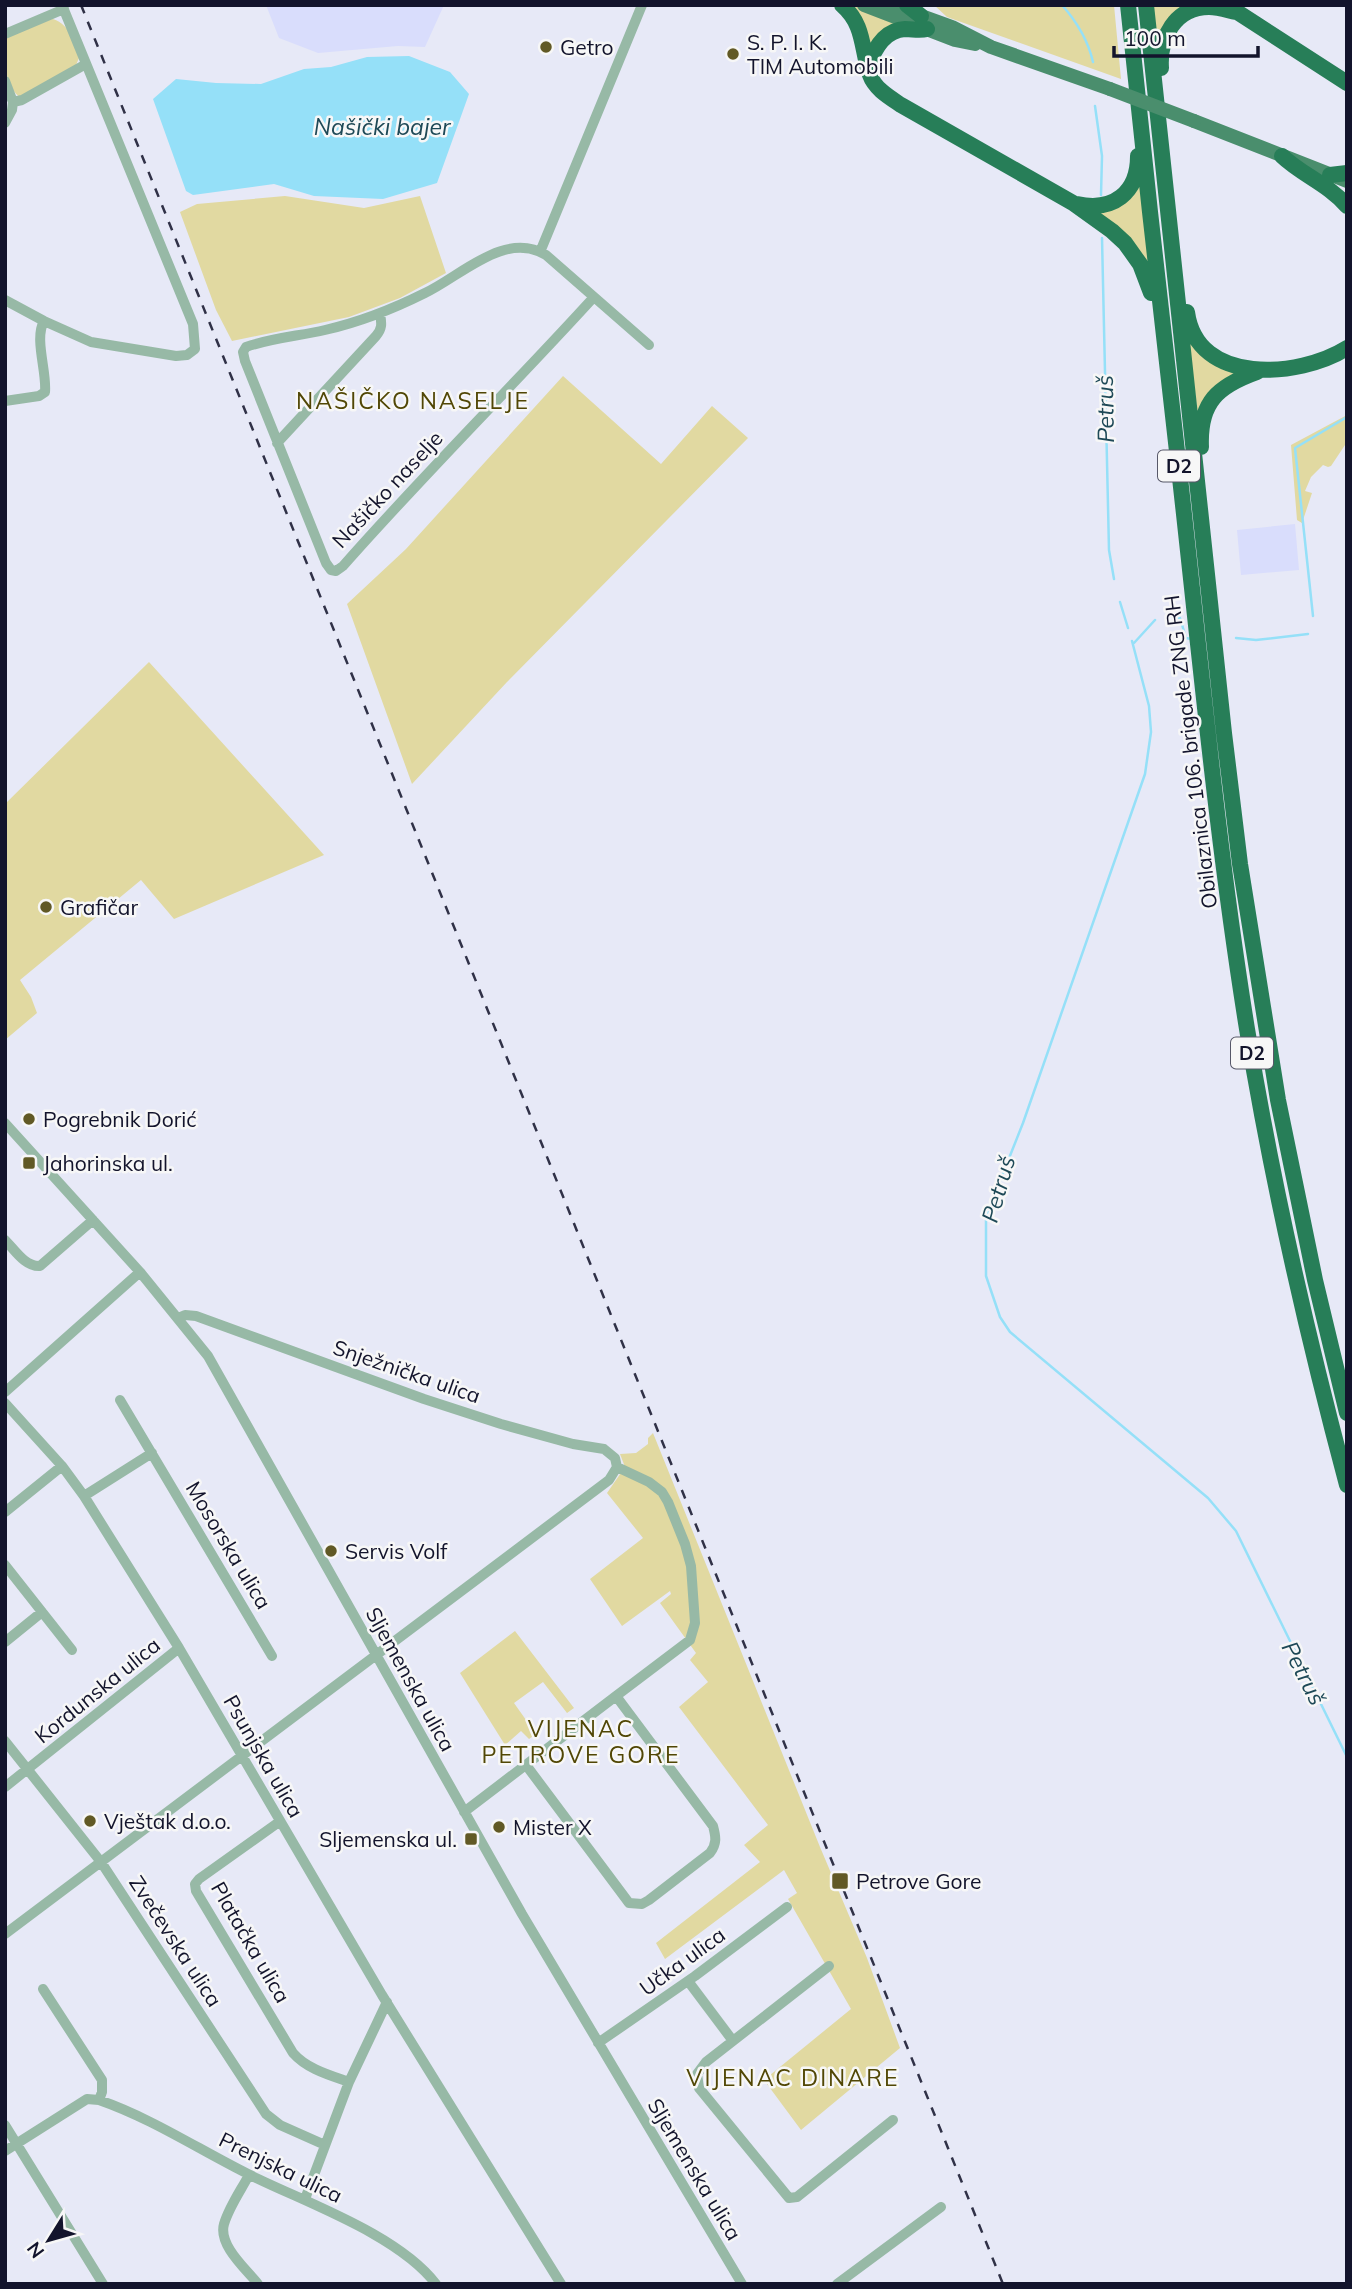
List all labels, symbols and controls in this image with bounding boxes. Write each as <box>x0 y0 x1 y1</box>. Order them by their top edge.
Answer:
scale bar <box>1114 14 1258 58</box>
text: 100 m <box>1124 25 1186 51</box>
place label: S. P. I. K. TIM Automobili <box>747 29 893 79</box>
place label: Getro <box>560 34 614 60</box>
marker: Getro <box>538 39 554 55</box>
marker: S. P. I. K. TIM Automobili <box>725 46 741 62</box>
water label: Našički bajer <box>314 112 452 141</box>
water label: Petruš <box>1090 375 1120 443</box>
district label: NAŠIČKO NASELJE <box>296 386 530 415</box>
street label: Našičko naselje <box>326 425 448 553</box>
road number: D2 <box>1158 450 1200 481</box>
street label: Obilaznica 106. brigade ZNG RH <box>1158 594 1222 910</box>
place label: Grafičar <box>60 894 138 920</box>
marker: Grafičar <box>38 899 54 915</box>
road number: D2 <box>1231 1037 1273 1068</box>
place label: Pogrebnik Dorić <box>43 1106 197 1132</box>
marker: Pogrebnik Dorić <box>21 1111 37 1127</box>
place label: Jahorinska ul. <box>43 1150 173 1176</box>
water label: Petruš <box>975 1152 1021 1226</box>
marker: Jahorinska ul. <box>21 1155 37 1171</box>
street label: Snježnička ulica <box>330 1334 484 1408</box>
street label: Mosorska ulica <box>181 1477 277 1613</box>
place label: Servis Volf <box>345 1538 448 1564</box>
marker: Servis Volf <box>323 1543 339 1559</box>
street label: Sljemenska ulica <box>361 1602 461 1756</box>
street label: Kordunska ulica <box>29 1631 165 1749</box>
water label: Petruš <box>1276 1636 1332 1710</box>
street label: Psunjska ulica <box>218 1690 310 1822</box>
district label: VIJENAC PETROVE GORE <box>482 1714 680 1769</box>
place label: Vještak d.o.o. <box>104 1808 231 1834</box>
marker: Vještak d.o.o. <box>82 1813 98 1829</box>
place label: Mister X <box>513 1814 592 1840</box>
marker: Mister X <box>491 1819 507 1835</box>
place label: Sljemenska ul. <box>319 1826 457 1852</box>
marker: Sljemenska ul. <box>463 1831 479 1847</box>
place label: Petrove Gore <box>856 1868 981 1894</box>
street label: Zvečevska ulica <box>124 1871 228 2011</box>
marker: Petrove Gore <box>830 1871 850 1891</box>
street label: Platačka ulica <box>206 1877 296 2007</box>
street label: Učka ulica <box>634 1921 730 2001</box>
district label: VIJENAC DINARE <box>686 2063 900 2092</box>
street label: Sljemenska ulica <box>642 2093 748 2245</box>
street label: Prenjska ulica <box>215 2126 347 2208</box>
north arrow <box>14 2205 84 2275</box>
text: N <box>22 2237 49 2263</box>

